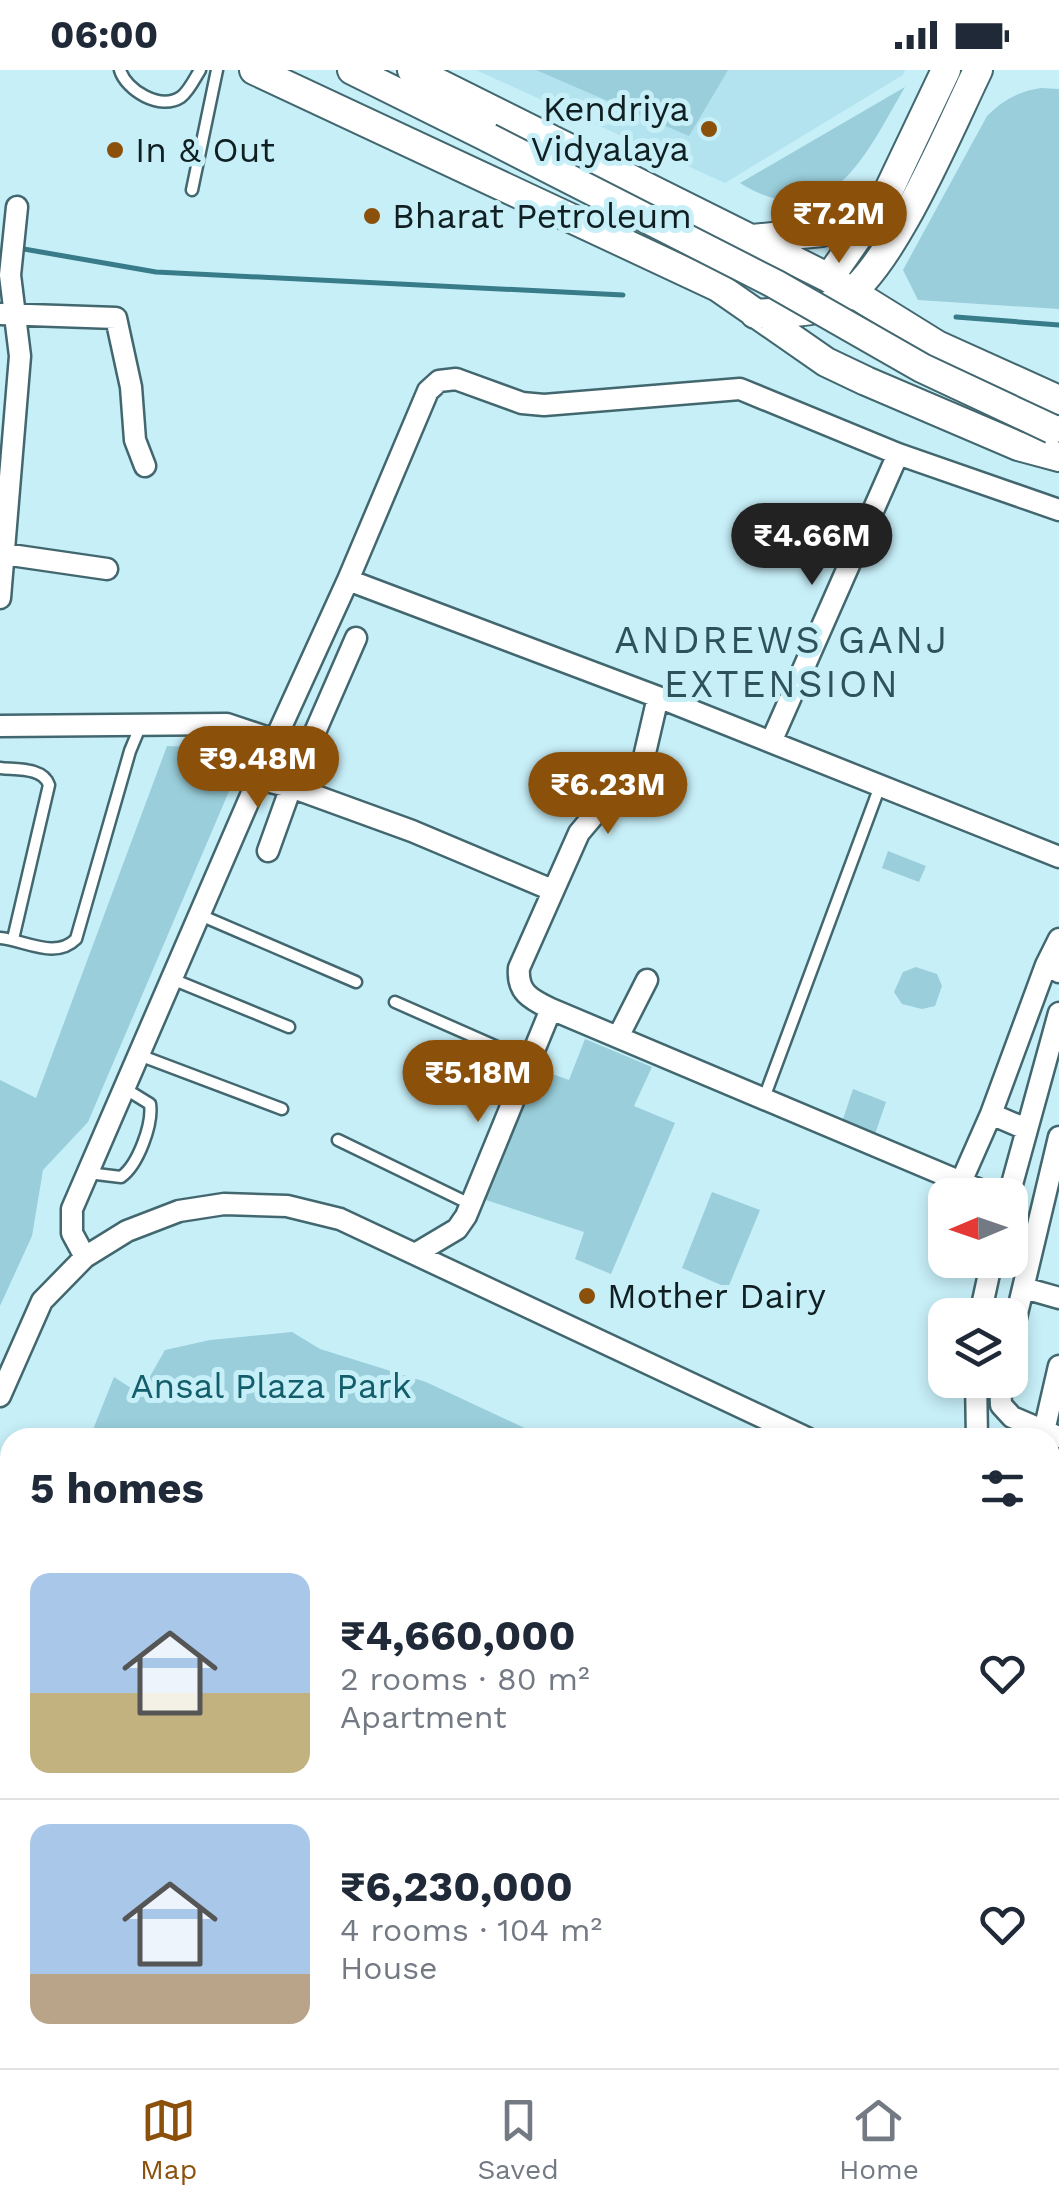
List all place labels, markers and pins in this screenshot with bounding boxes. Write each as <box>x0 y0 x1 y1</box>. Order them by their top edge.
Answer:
place label: Kendriya Vidyalaya <box>531 88 689 170</box>
marker: Kendriya Vidyalaya <box>698 118 720 140</box>
place label: In & Out <box>135 129 275 171</box>
marker: In & Out <box>104 139 126 161</box>
pin: ₹7.2M <box>769 181 909 266</box>
place label: Bharat Petroleum <box>392 195 692 237</box>
marker: Bharat Petroleum <box>361 205 383 227</box>
pin: ₹4.66M <box>731 503 893 588</box>
pin: ₹9.48M <box>177 726 339 811</box>
pin: ₹6.23M <box>527 752 689 837</box>
pin: ₹5.18M <box>397 1040 559 1125</box>
place label: Mother Dairy <box>607 1275 826 1317</box>
marker: Mother Dairy <box>576 1285 598 1307</box>

